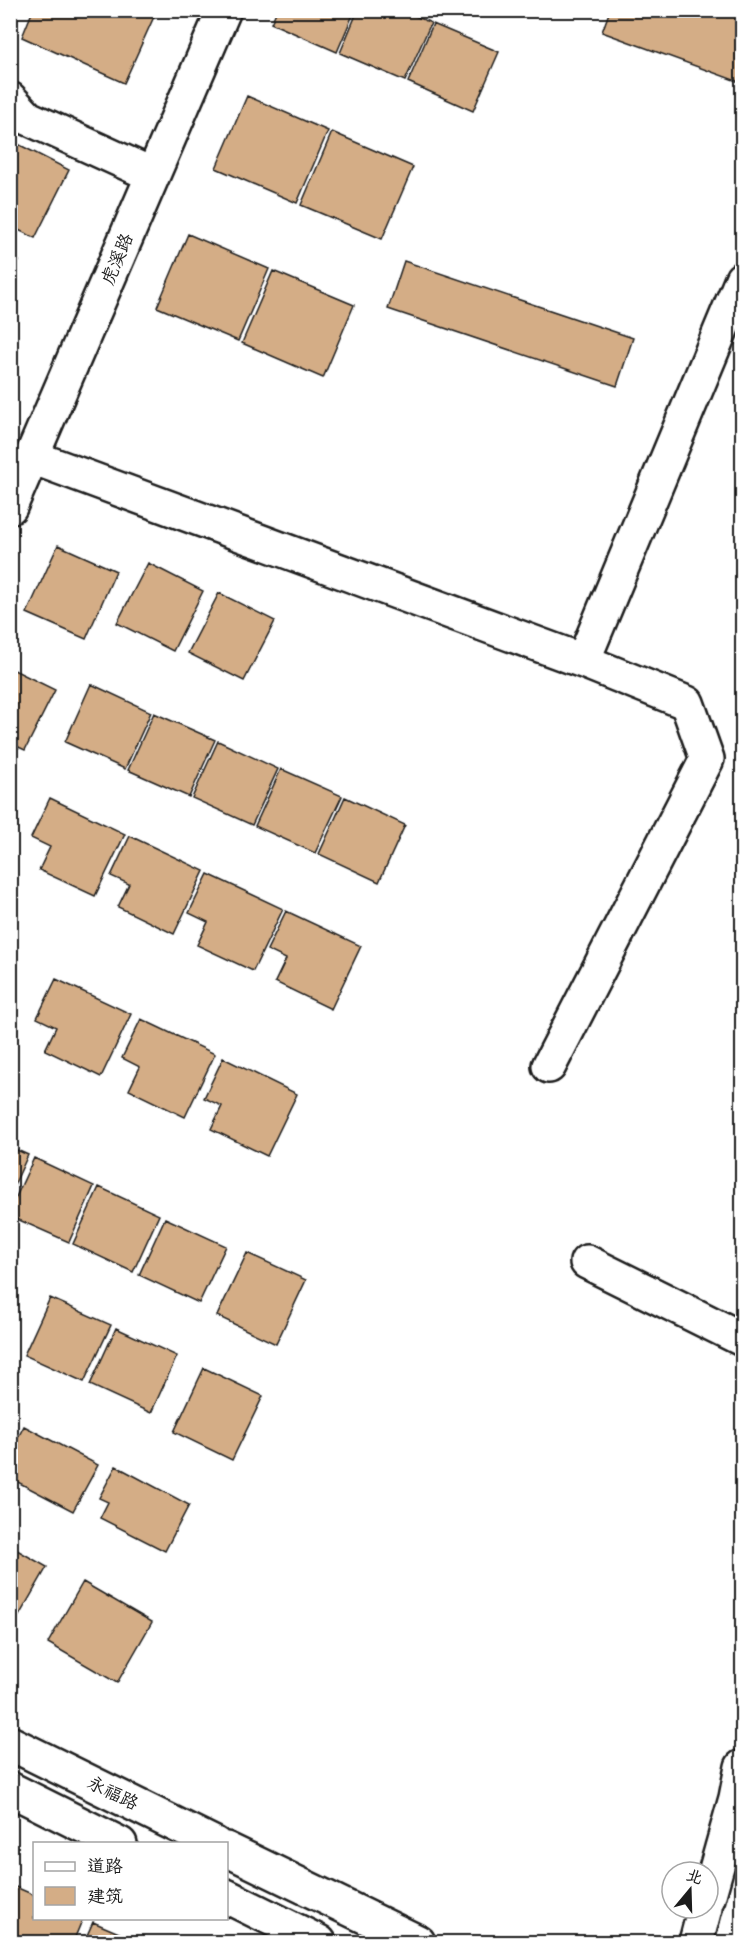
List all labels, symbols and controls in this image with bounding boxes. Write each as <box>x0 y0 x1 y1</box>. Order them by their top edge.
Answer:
street label: 虎溪路 <box>95 229 138 288</box>
street label: 永福路 <box>84 1770 143 1815</box>
legend <box>33 1842 228 1920</box>
text: 道路 <box>87 1854 123 1877</box>
north arrow <box>660 1860 720 1920</box>
text: 北 <box>684 1864 706 1888</box>
text: 建筑 <box>87 1884 123 1907</box>

